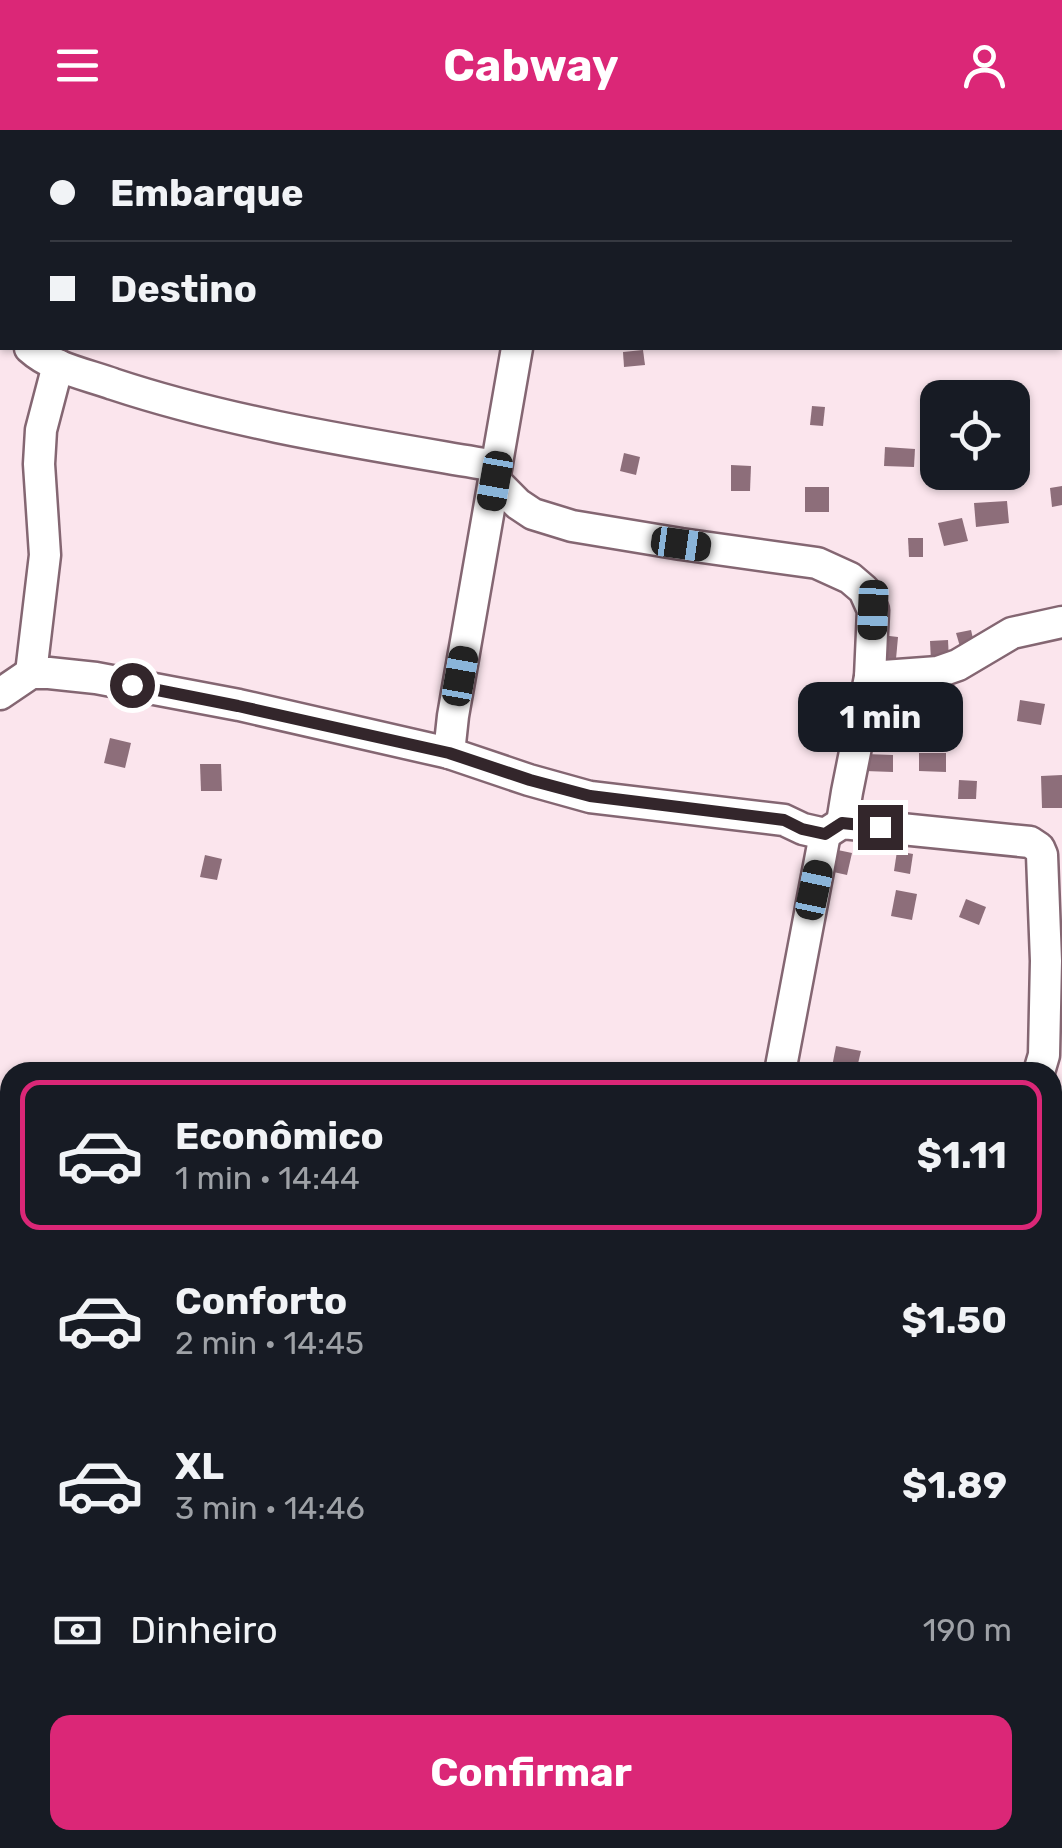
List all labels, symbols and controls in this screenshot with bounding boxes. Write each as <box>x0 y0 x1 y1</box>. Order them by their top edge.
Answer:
icon: menu <box>50 38 105 93</box>
icon: person <box>957 38 1012 93</box>
text: Cabway <box>443 39 619 92</box>
text: Embarque <box>110 170 303 216</box>
text: Destino <box>110 266 257 312</box>
map controls <box>920 380 1030 490</box>
button: locate <box>920 380 1030 490</box>
car <box>475 449 515 513</box>
car <box>649 525 713 563</box>
car <box>857 579 889 641</box>
car <box>440 644 480 708</box>
route start <box>110 663 155 708</box>
callout: 1 min <box>798 682 962 752</box>
text: 1 min <box>840 698 921 736</box>
route end <box>858 805 903 850</box>
car <box>793 858 835 922</box>
icon: car <box>55 1110 145 1200</box>
text: Econômico <box>175 1113 384 1159</box>
text: $1.11 <box>917 1132 1007 1178</box>
text: 1 min · 14:44 <box>175 1159 360 1197</box>
icon: car <box>55 1275 145 1365</box>
text: Conforto <box>175 1278 347 1324</box>
text: $1.50 <box>902 1297 1007 1343</box>
text: 2 min · 14:45 <box>175 1324 364 1362</box>
icon: car <box>55 1440 145 1530</box>
text: XL <box>175 1443 224 1489</box>
text: $1.89 <box>902 1462 1007 1508</box>
text: 3 min · 14:46 <box>175 1489 365 1527</box>
icon: cash <box>50 1603 105 1658</box>
text: Dinheiro <box>130 1607 278 1653</box>
text: 190 m <box>923 1611 1012 1649</box>
button: Confirmar <box>50 1715 1012 1830</box>

